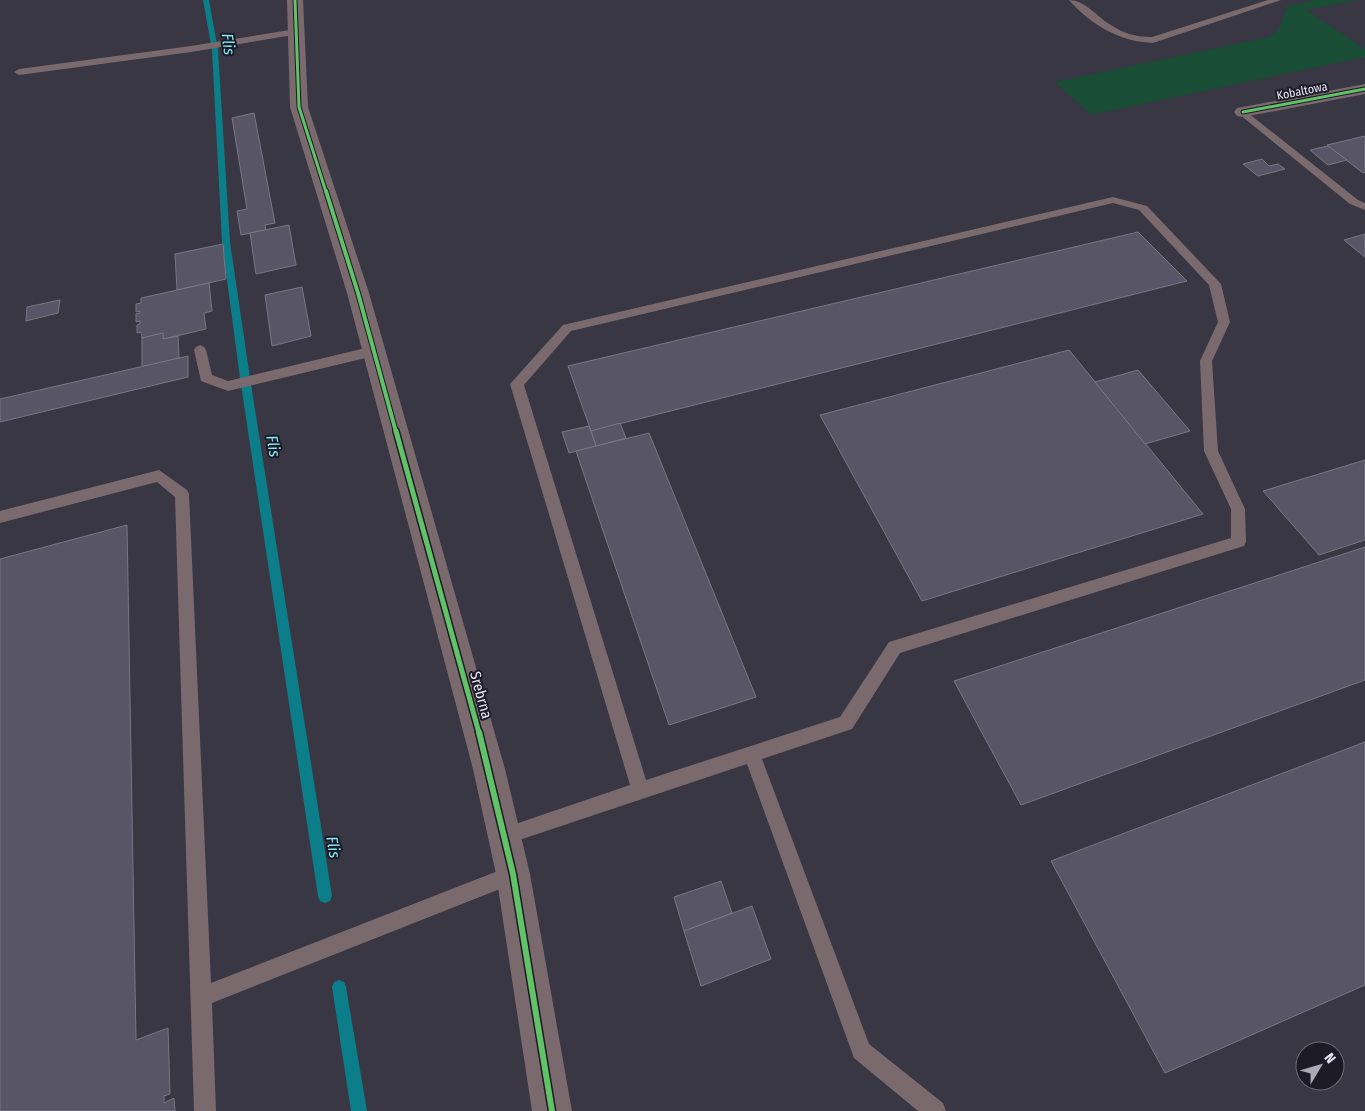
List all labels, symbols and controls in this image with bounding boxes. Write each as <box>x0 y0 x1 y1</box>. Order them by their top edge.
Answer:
water label: Flis <box>218 32 239 56</box>
street label: Kobaltowa <box>1275 79 1329 103</box>
water label: Flis <box>262 434 285 459</box>
street label: Srebrna <box>466 669 496 721</box>
water label: Flis <box>322 835 345 860</box>
north arrow <box>1295 1041 1345 1091</box>
text: N <box>1321 1050 1339 1067</box>

